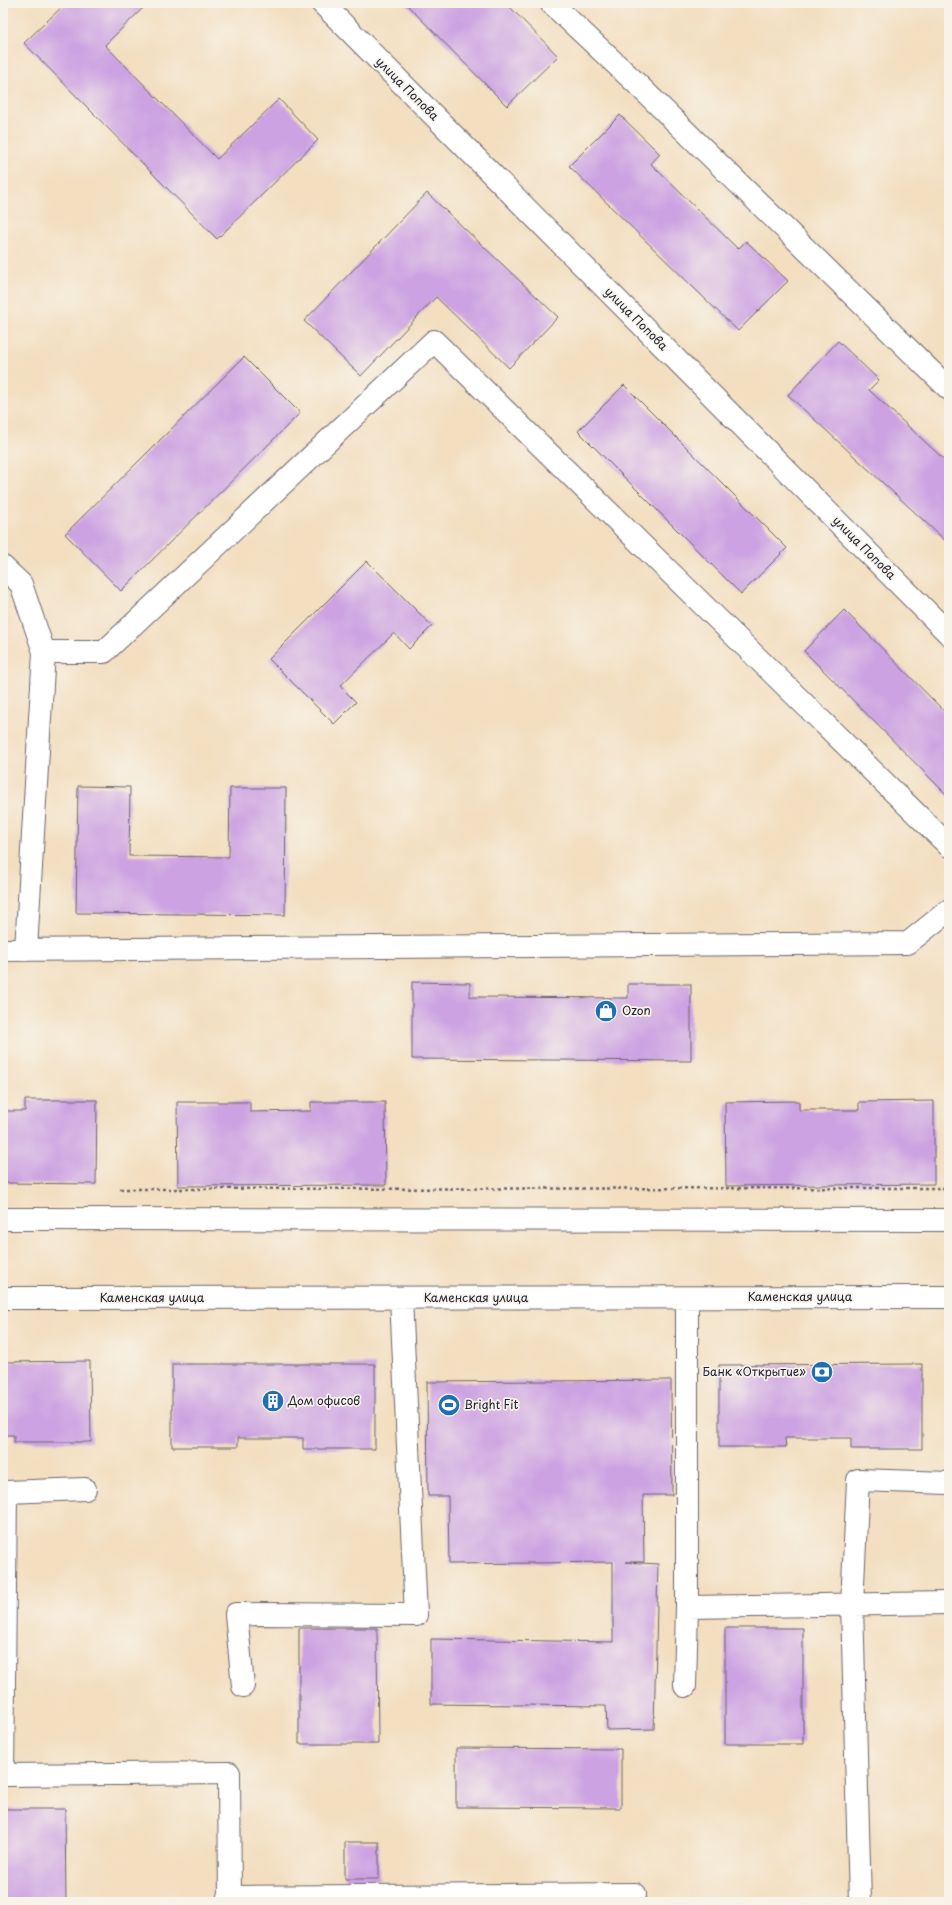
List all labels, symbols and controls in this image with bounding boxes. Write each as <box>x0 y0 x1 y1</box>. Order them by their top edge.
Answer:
street label: улица Попова <box>372 52 444 124</box>
street label: улица Попова <box>601 282 673 354</box>
street label: улица Попова <box>829 511 901 583</box>
shop icon: Ozon <box>593 998 619 1024</box>
place label: Ozon <box>622 1001 651 1019</box>
street label: Каменская улица <box>748 1287 853 1305</box>
street label: Каменская улица <box>100 1288 205 1306</box>
street label: Каменская улица <box>424 1288 529 1306</box>
bank icon: Банк «Открытие» <box>809 1359 835 1385</box>
place label: Банк «Открытие» <box>702 1362 806 1380</box>
building icon: Дом офисов <box>260 1388 286 1414</box>
place label: Дом офисов <box>287 1391 360 1409</box>
sports icon: Bright Fit <box>436 1392 462 1418</box>
place label: Bright Fit <box>464 1395 519 1413</box>

